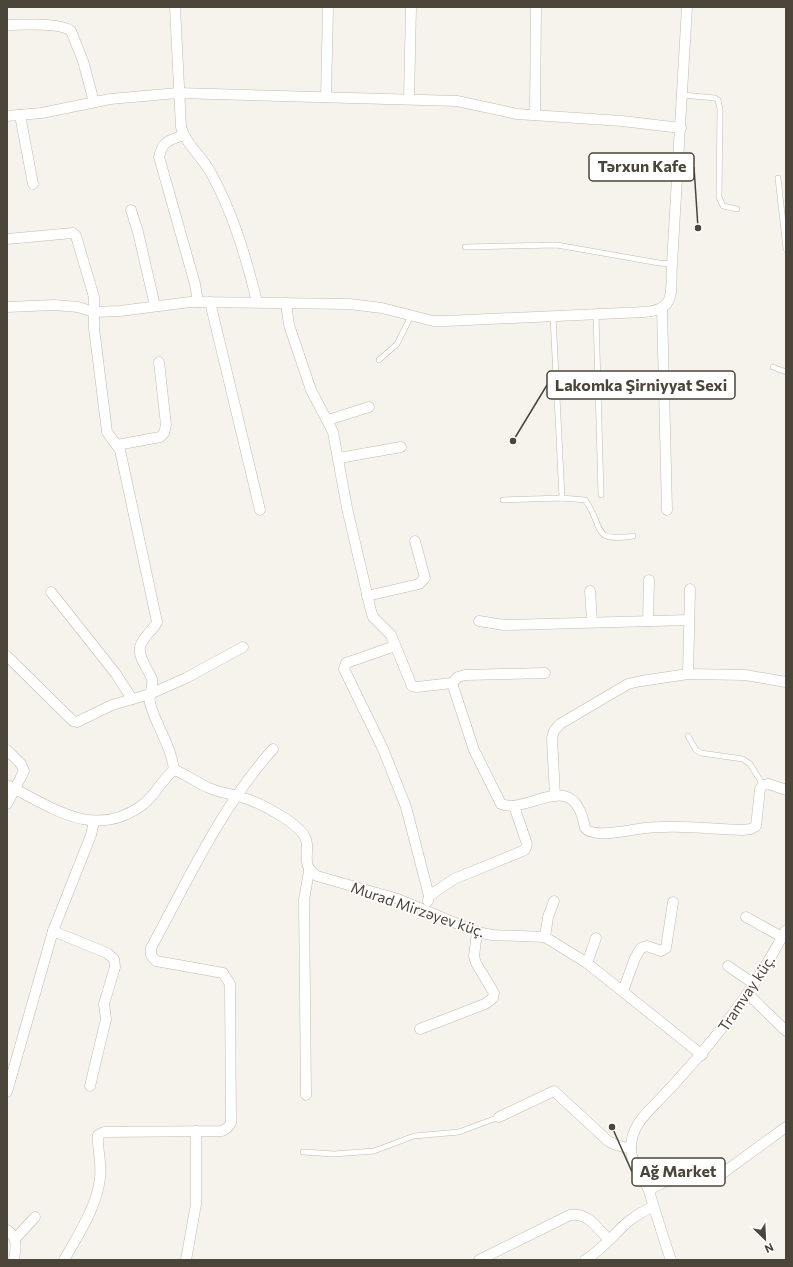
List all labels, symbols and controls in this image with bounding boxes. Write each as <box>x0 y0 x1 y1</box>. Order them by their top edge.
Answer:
callout: Tərxun Kafe <box>589 153 694 181</box>
text: Tərxun Kafe <box>597 156 687 175</box>
callout: Lakomka Şirniyyat Sexi <box>547 371 735 399</box>
text: Lakomka Şirniyyat Sexi <box>555 375 727 394</box>
street label: Murad Mirzəyev küç. <box>349 878 487 940</box>
street label: Tramvay küç. <box>714 951 778 1035</box>
callout: Ağ Market <box>632 1158 725 1186</box>
text: Ağ Market <box>639 1161 717 1180</box>
north arrow <box>745 1219 785 1259</box>
text: N <box>763 1241 776 1256</box>

